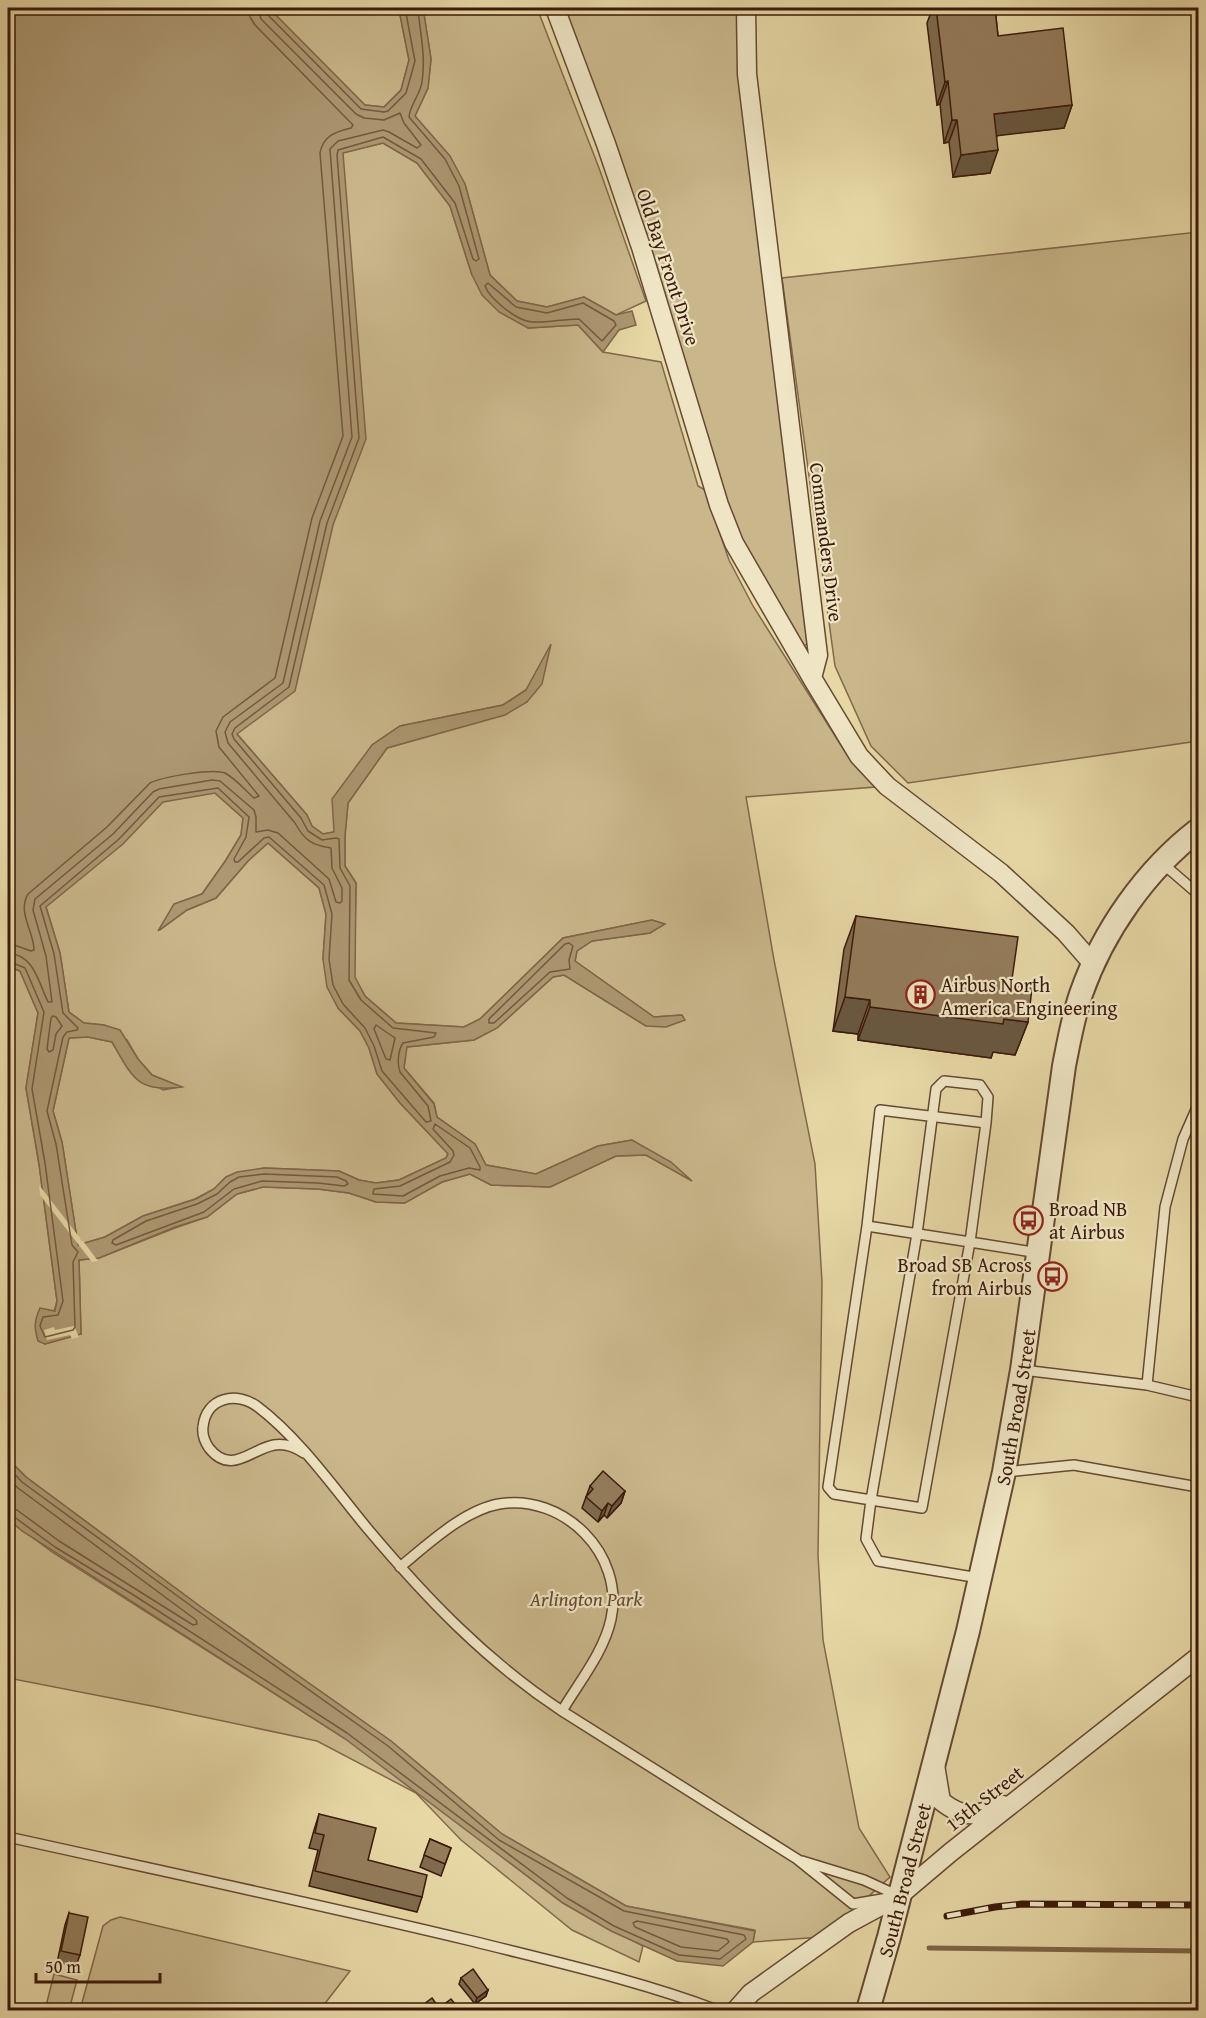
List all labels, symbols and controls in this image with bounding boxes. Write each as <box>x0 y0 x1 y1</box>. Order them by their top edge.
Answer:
street label: Old Bay Front Drive <box>630 185 708 349</box>
street label: Commanders Drive <box>803 461 851 623</box>
place label: Airbus North America Engineering <box>941 970 1117 1022</box>
building icon: Airbus North America Engineering <box>904 979 936 1011</box>
place label: Broad NB at Airbus <box>1049 1194 1127 1246</box>
bus stop icon: Broad NB at Airbus <box>1012 1204 1044 1236</box>
place label: Broad SB Across from Airbus <box>897 1250 1032 1302</box>
bus stop icon: Broad SB Across from Airbus <box>1037 1260 1069 1292</box>
street label: South Broad Street <box>987 1327 1042 1488</box>
park label: Arlington Park <box>529 1584 643 1613</box>
street label: 15th Street <box>939 1758 1029 1838</box>
street label: South Broad Street <box>870 1800 938 1960</box>
scale bar <box>36 1946 160 1984</box>
text: 50 m <box>45 1953 81 1980</box>

